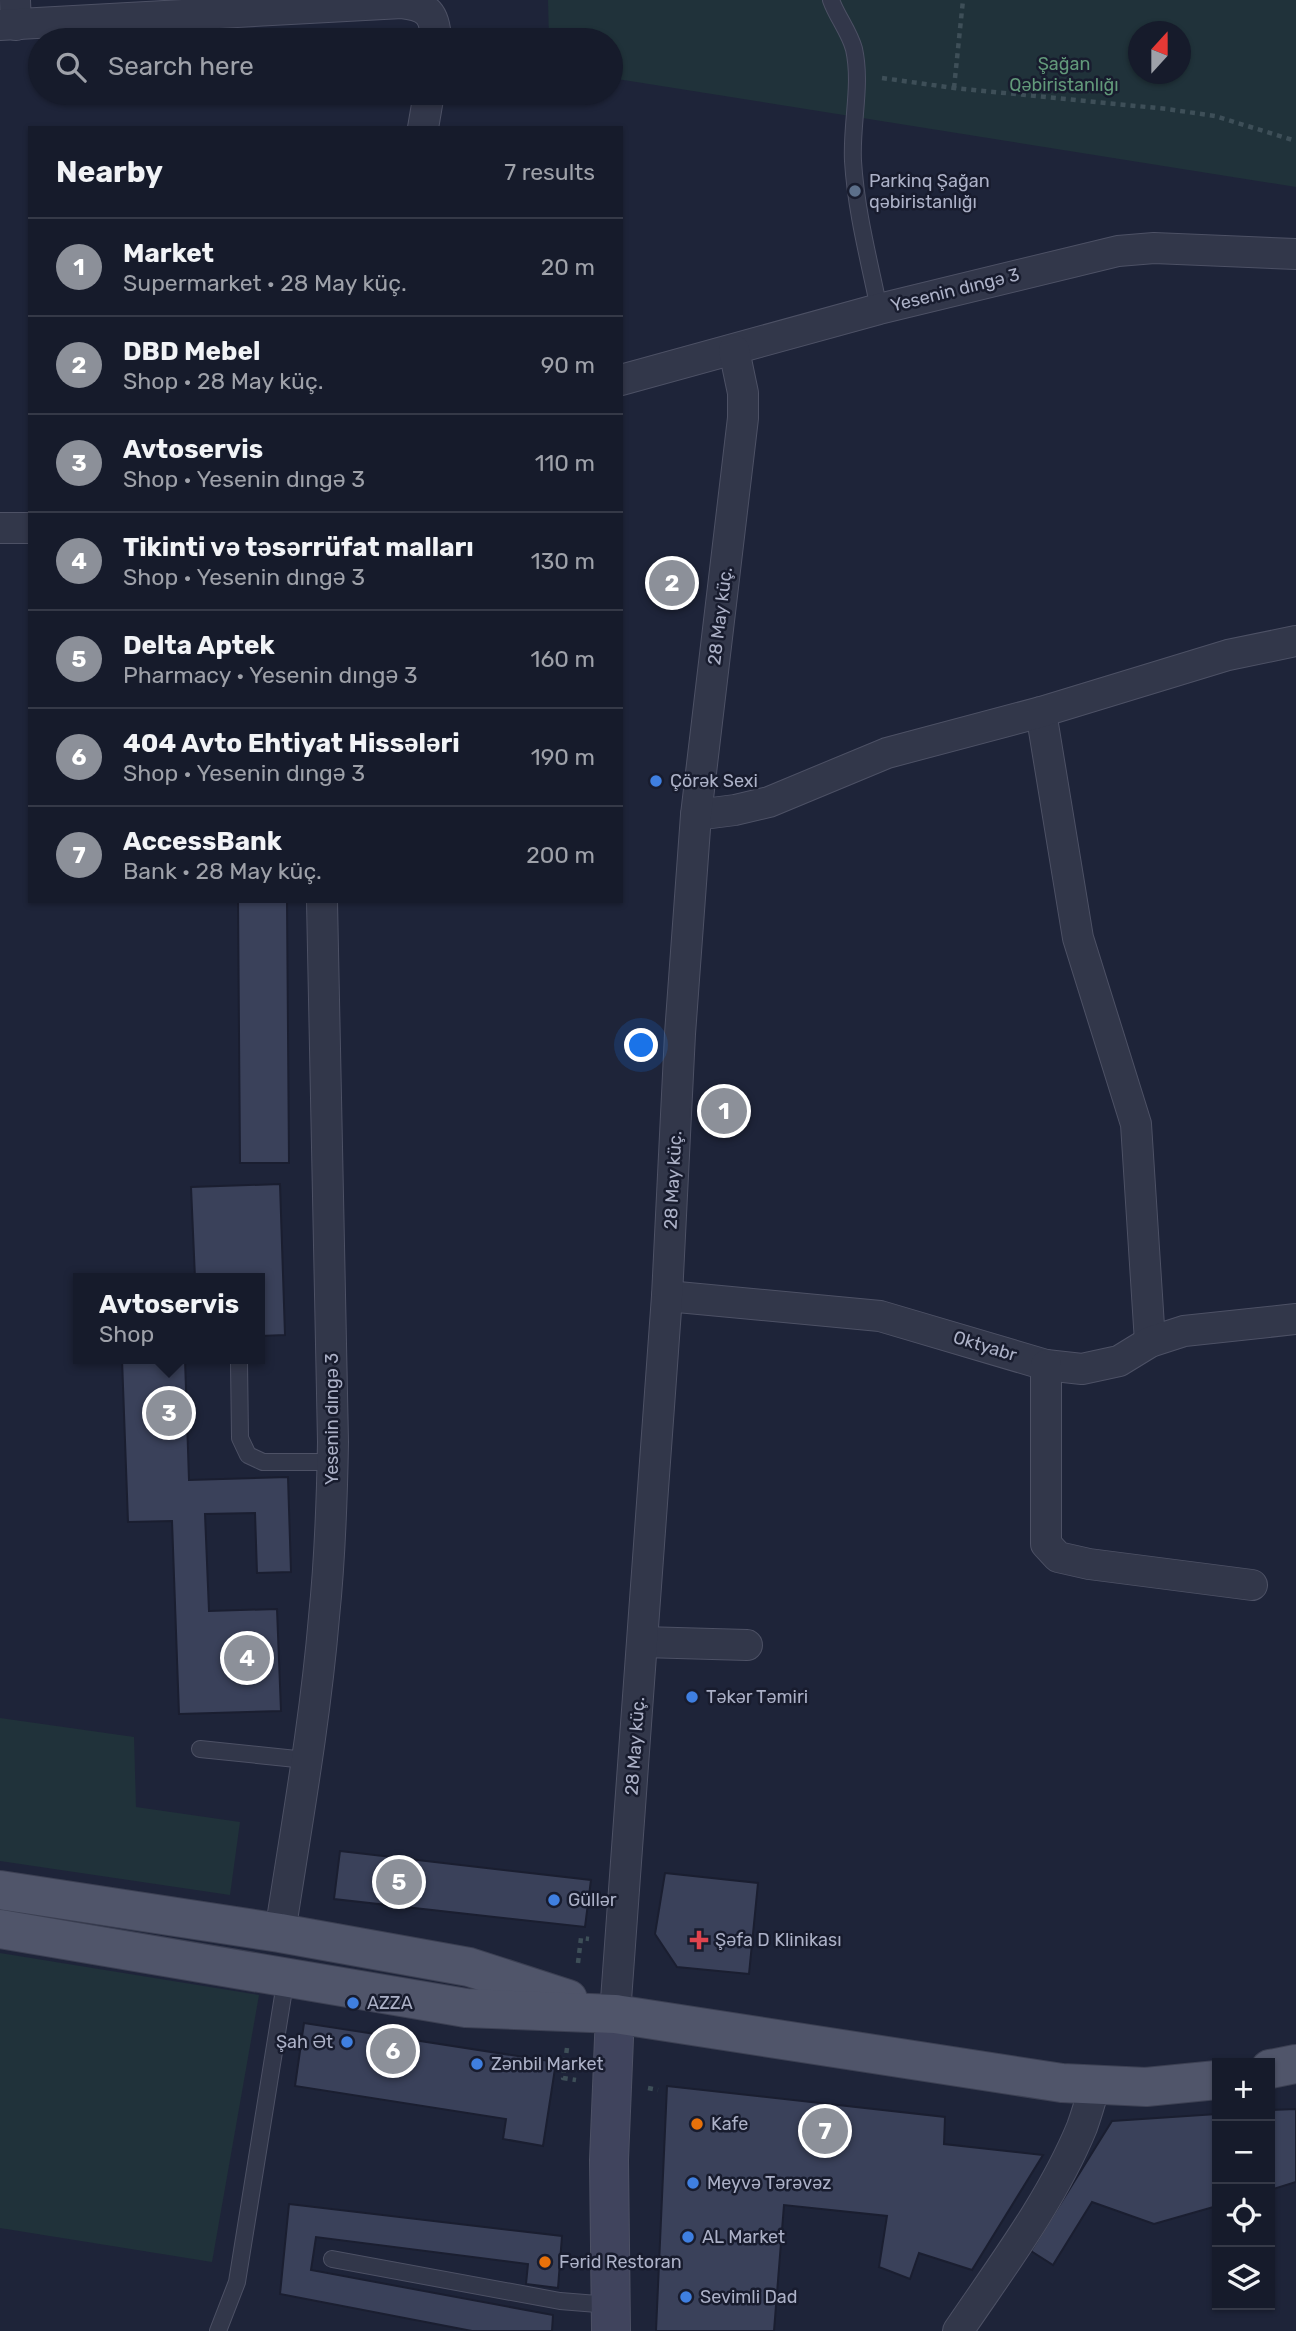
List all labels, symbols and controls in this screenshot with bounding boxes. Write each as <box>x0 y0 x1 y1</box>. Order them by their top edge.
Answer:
north arrow <box>1128 21 1191 84</box>
search box <box>28 28 623 105</box>
icon: search <box>52 48 90 86</box>
text: Search here <box>108 51 254 82</box>
park label: Şağan Qəbiristanlığı <box>1009 53 1119 96</box>
text: Nearby <box>56 154 163 190</box>
text: 7 results <box>504 158 595 186</box>
place label: Parkinq Şağan qəbiristanlığı <box>869 170 990 213</box>
marker: Parkinq Şağan qəbiristanlığı <box>847 183 863 199</box>
text: Market <box>123 238 214 269</box>
text: 1 <box>73 253 85 281</box>
text: 20 m <box>541 253 595 281</box>
street label: Yesenin dıngə 3 <box>888 263 1022 317</box>
text: Supermarket · 28 May küç. <box>123 269 407 297</box>
text: DBD Mebel <box>123 336 260 367</box>
text: 2 <box>72 351 86 379</box>
text: 90 m <box>541 351 595 379</box>
text: Shop · 28 May küç. <box>123 367 323 395</box>
text: Avtoservis <box>123 434 263 465</box>
text: 3 <box>71 449 87 477</box>
text: 110 m <box>535 449 595 477</box>
text: Shop · Yesenin dıngə 3 <box>123 465 365 493</box>
text: Tikinti və təsərrüfat malları <box>123 532 474 563</box>
text: 4 <box>71 547 87 575</box>
text: 130 m <box>531 547 595 575</box>
pin: 2 <box>649 557 695 609</box>
text: Shop · Yesenin dıngə 3 <box>123 563 365 591</box>
street label: 28 May küç. <box>703 566 737 666</box>
text: Delta Aptek <box>123 630 275 661</box>
text: 5 <box>72 645 86 673</box>
text: 160 m <box>531 645 595 673</box>
text: Pharmacy · Yesenin dıngə 3 <box>123 661 418 689</box>
text: 404 Avto Ehtiyat Hissələri <box>123 728 460 759</box>
text: 6 <box>72 743 86 771</box>
text: 190 m <box>531 743 595 771</box>
text: Shop · Yesenin dıngə 3 <box>123 759 365 787</box>
place label: Çörək Sexi <box>670 770 758 792</box>
marker: Çörək Sexi <box>648 773 664 789</box>
text: AccessBank <box>123 826 282 857</box>
text: 7 <box>72 841 86 869</box>
text: 200 m <box>526 841 595 869</box>
text: Bank · 28 May küç. <box>123 857 322 885</box>
your location <box>624 1028 658 1062</box>
pin: 1 <box>701 1085 747 1137</box>
street label: 28 May küç. <box>659 1130 687 1230</box>
popup <box>73 1273 265 1364</box>
text: Avtoservis <box>99 1289 239 1320</box>
text: Shop <box>99 1320 154 1348</box>
street label: Oktyabr <box>950 1326 1020 1366</box>
street label: Yesenin dıngə 3 <box>321 1353 343 1485</box>
pin: 3 <box>146 1387 192 1439</box>
pin: 4 <box>224 1632 270 1684</box>
place label: Təkər Təmiri <box>706 1686 808 1708</box>
marker: Təkər Təmiri <box>684 1689 700 1705</box>
street label: 28 May küç. <box>621 1696 649 1796</box>
pin: 5 <box>376 1856 422 1908</box>
place label: Güllər <box>568 1889 617 1911</box>
marker: Güllər <box>546 1892 562 1908</box>
place label: Şəfa D Klinikası <box>715 1929 842 1951</box>
marker: Şəfa D Klinikası <box>689 1930 709 1950</box>
place label: AZZA <box>367 1992 413 2014</box>
marker: AZZA <box>345 1995 361 2011</box>
pin: 6 <box>370 2025 416 2077</box>
place label: Şah Ət <box>276 2031 333 2053</box>
marker: Şah Ət <box>339 2034 355 2050</box>
place label: Zənbil Market <box>491 2053 604 2075</box>
marker: Zənbil Market <box>469 2056 485 2072</box>
map controls <box>1212 2058 1275 2310</box>
button: + <box>1212 2058 1275 2121</box>
pin: 7 <box>802 2105 848 2157</box>
place label: Kafe <box>711 2113 748 2135</box>
marker: Kafe <box>689 2116 705 2132</box>
button: − <box>1212 2121 1275 2184</box>
place label: Meyvə Tərəvəz <box>707 2172 831 2194</box>
marker: Meyvə Tərəvəz <box>685 2175 701 2191</box>
button: locate <box>1212 2184 1275 2247</box>
place label: AL Market <box>702 2226 785 2248</box>
marker: AL Market <box>680 2229 696 2245</box>
button: layers <box>1212 2247 1275 2310</box>
place label: Fərid Restoran <box>559 2251 682 2273</box>
marker: Fərid Restoran <box>537 2254 553 2270</box>
place label: Sevimli Dad <box>700 2286 797 2308</box>
marker: Sevimli Dad <box>678 2289 694 2305</box>

